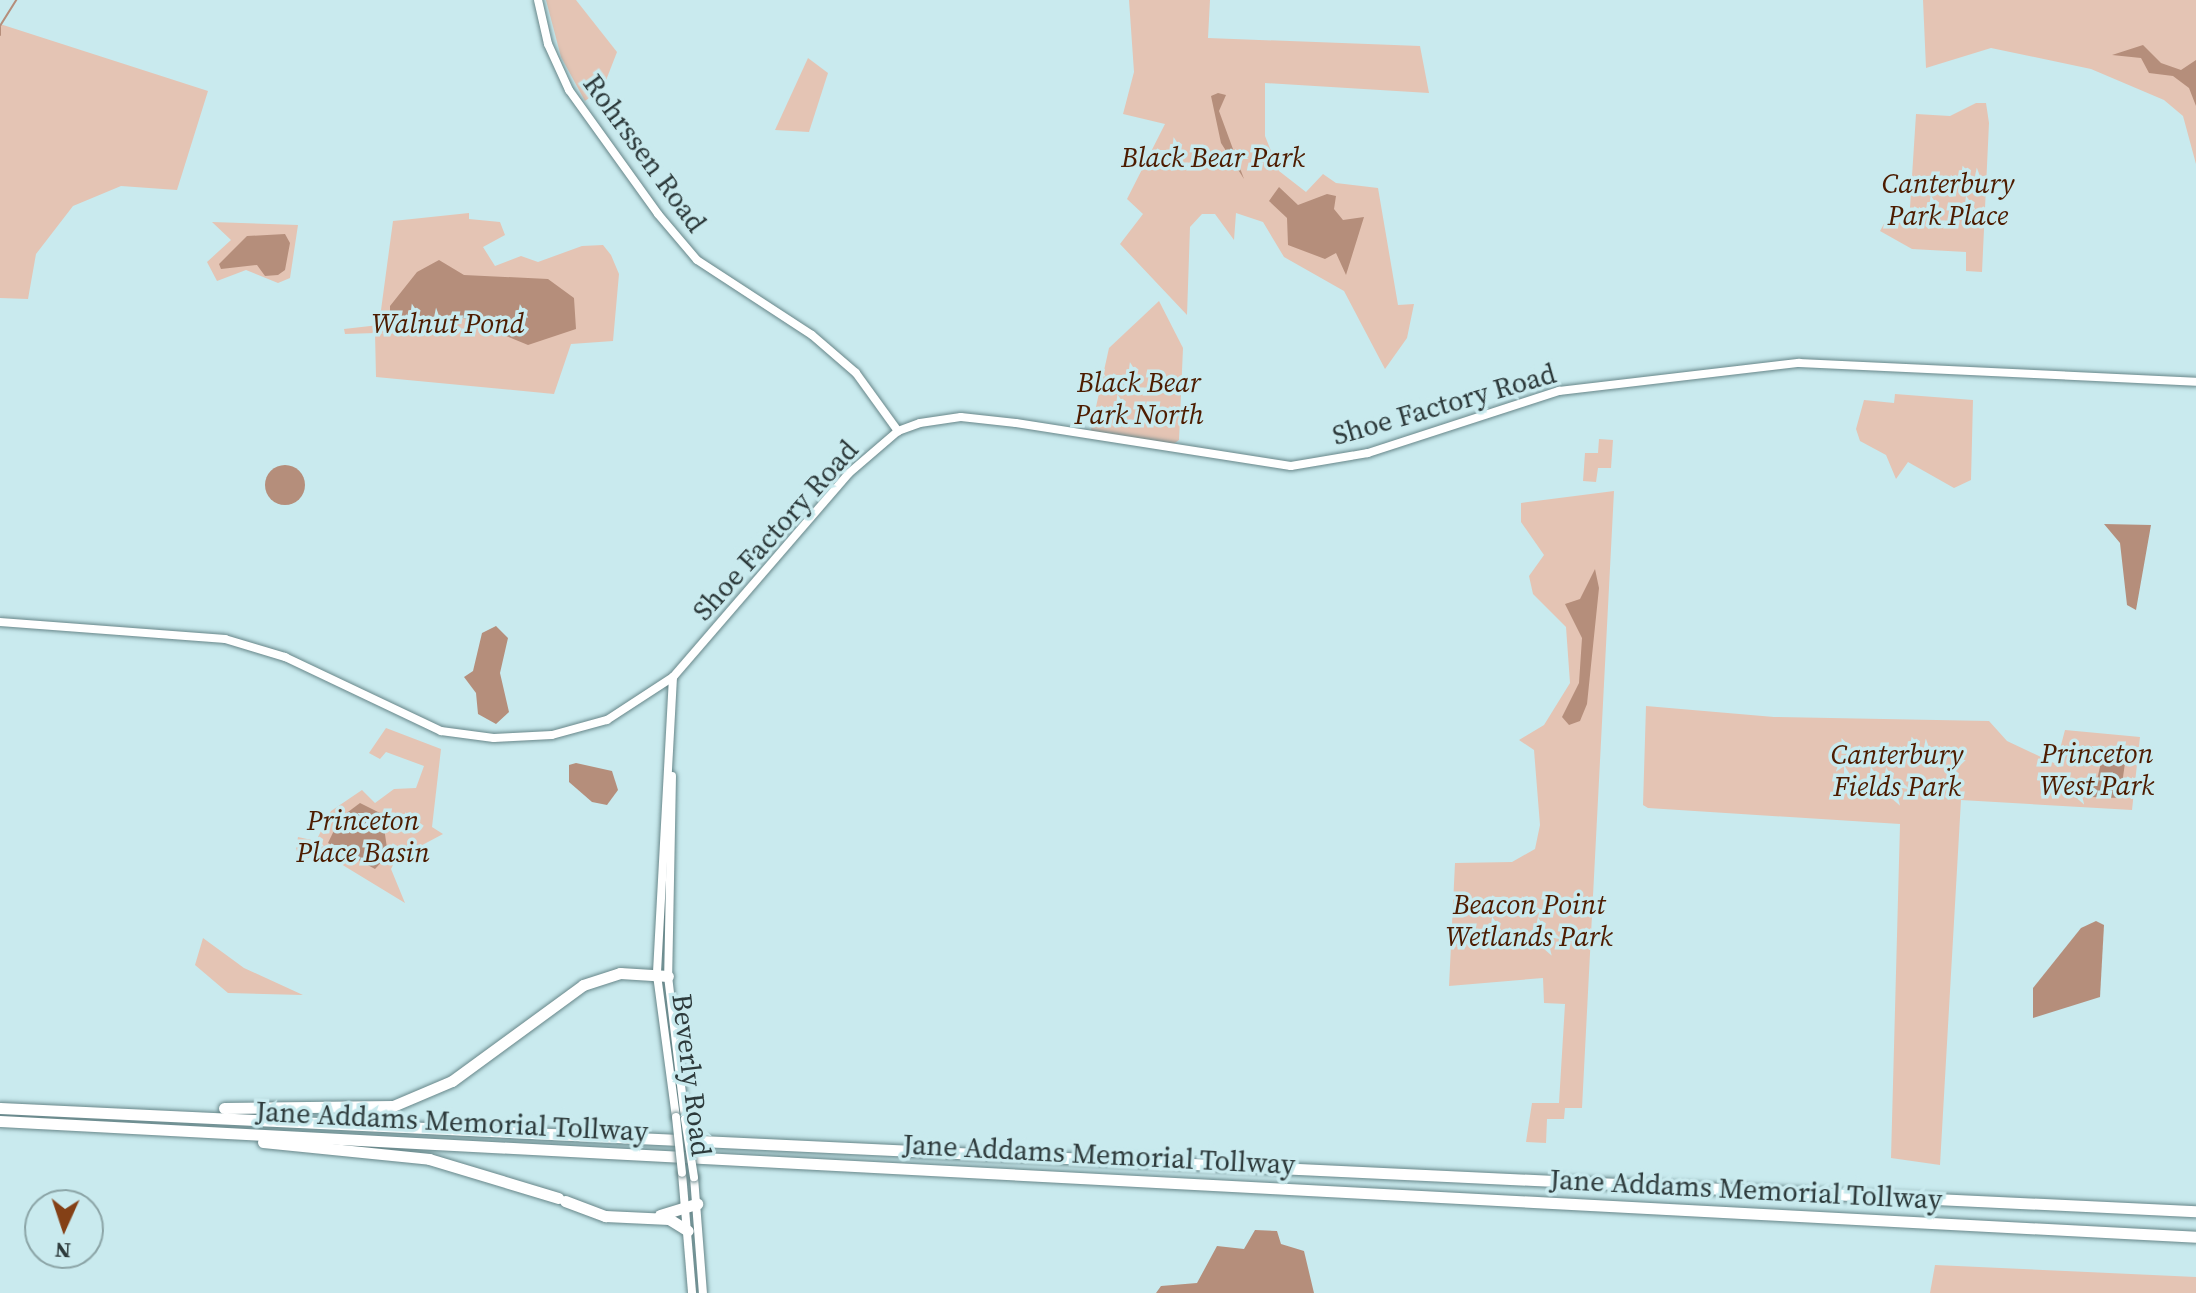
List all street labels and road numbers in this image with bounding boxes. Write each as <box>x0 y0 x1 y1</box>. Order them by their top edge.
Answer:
street label: Rohrssen Road <box>576 67 714 239</box>
street label: Shoe Factory Road <box>1328 356 1560 452</box>
street label: Shoe Factory Road <box>685 433 865 627</box>
street label: Beverly Road <box>665 992 719 1158</box>
street label: Jane Addams Memorial Tollway <box>255 1094 649 1148</box>
street label: Jane Addams Memorial Tollway <box>902 1127 1296 1181</box>
street label: Jane Addams Memorial Tollway <box>1549 1162 1943 1216</box>

